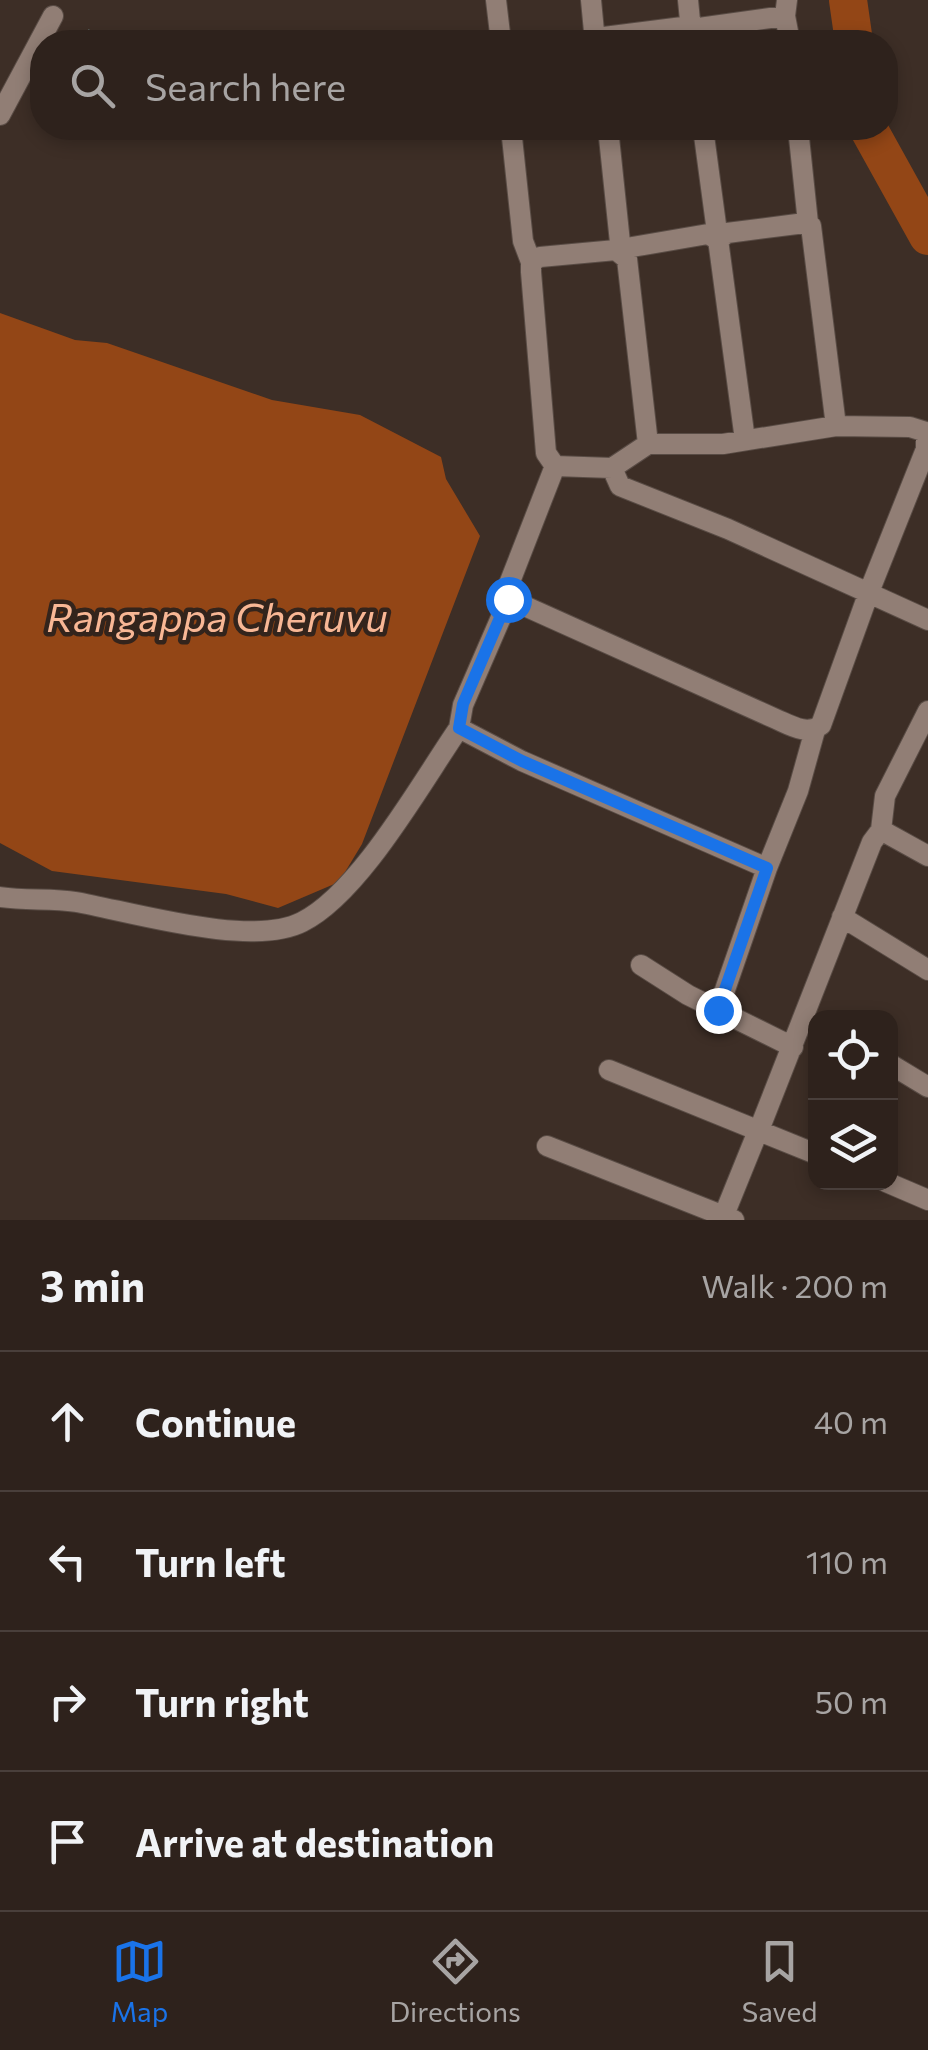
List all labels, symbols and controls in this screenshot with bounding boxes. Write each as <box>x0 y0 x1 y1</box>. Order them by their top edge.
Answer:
search box <box>30 30 898 140</box>
icon: search <box>65 58 120 113</box>
text: Search here <box>145 62 346 109</box>
route start <box>486 577 532 623</box>
water label: Rangappa Cheruvu <box>46 591 388 640</box>
route end <box>696 988 742 1034</box>
map controls <box>808 1010 898 1190</box>
button: locate <box>808 1010 898 1100</box>
button: layers <box>808 1100 898 1190</box>
text: 3 min <box>40 1259 145 1311</box>
text: Walk · 200 m <box>702 1265 888 1305</box>
icon: ahead <box>40 1394 95 1449</box>
text: Continue <box>135 1398 296 1445</box>
text: 40 m <box>814 1401 888 1441</box>
icon: left <box>40 1534 95 1589</box>
text: Turn left <box>135 1538 286 1585</box>
text: 110 m <box>806 1541 888 1581</box>
icon: right <box>40 1674 95 1729</box>
text: Turn right <box>135 1678 309 1725</box>
text: 50 m <box>815 1681 888 1721</box>
icon: arrive <box>40 1814 95 1869</box>
text: Arrive at destination <box>135 1818 494 1865</box>
tab: Map <box>111 1934 168 2028</box>
tab: Directions <box>389 1934 521 2028</box>
tab: Saved <box>742 1934 817 2028</box>

